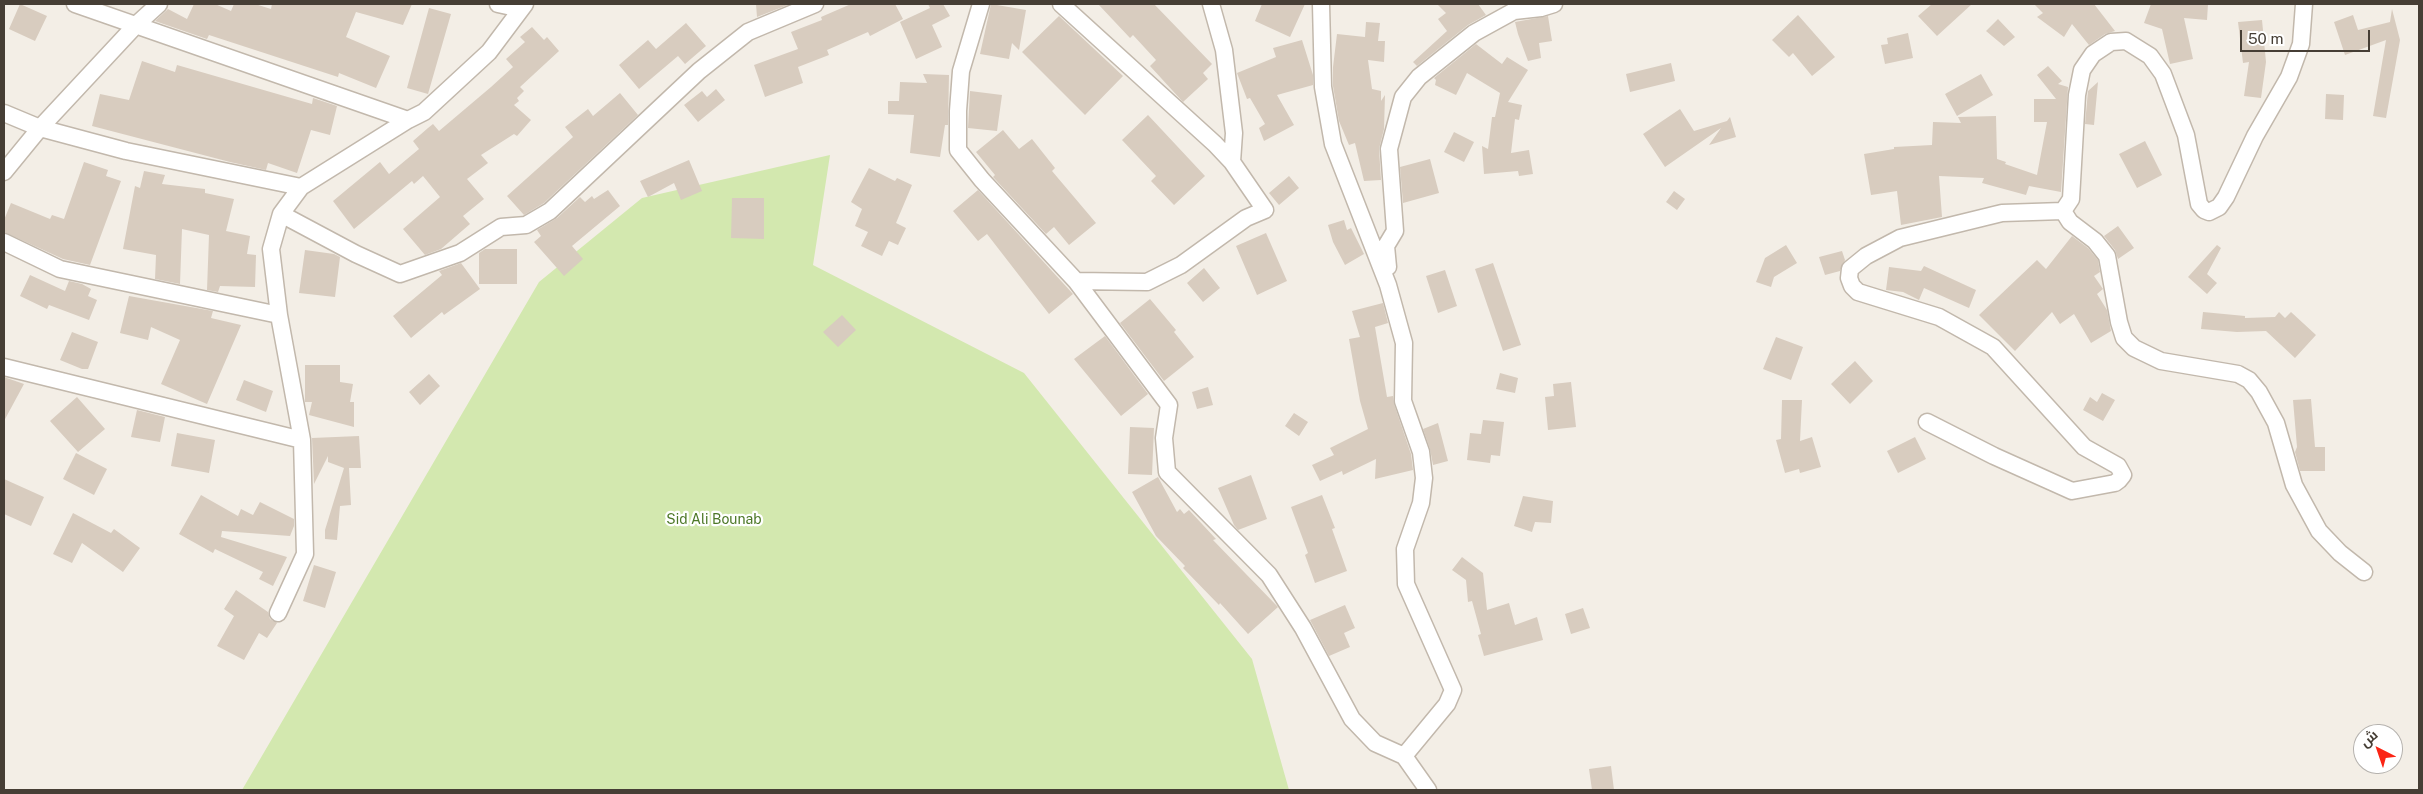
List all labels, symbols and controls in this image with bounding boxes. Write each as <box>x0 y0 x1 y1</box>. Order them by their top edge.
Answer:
scale bar <box>2243 20 2373 52</box>
text: 50 m <box>2248 30 2283 47</box>
park label: Sid Ali Bounab <box>666 512 762 528</box>
north arrow <box>2353 724 2403 774</box>
text: ش <box>2357 727 2381 750</box>

